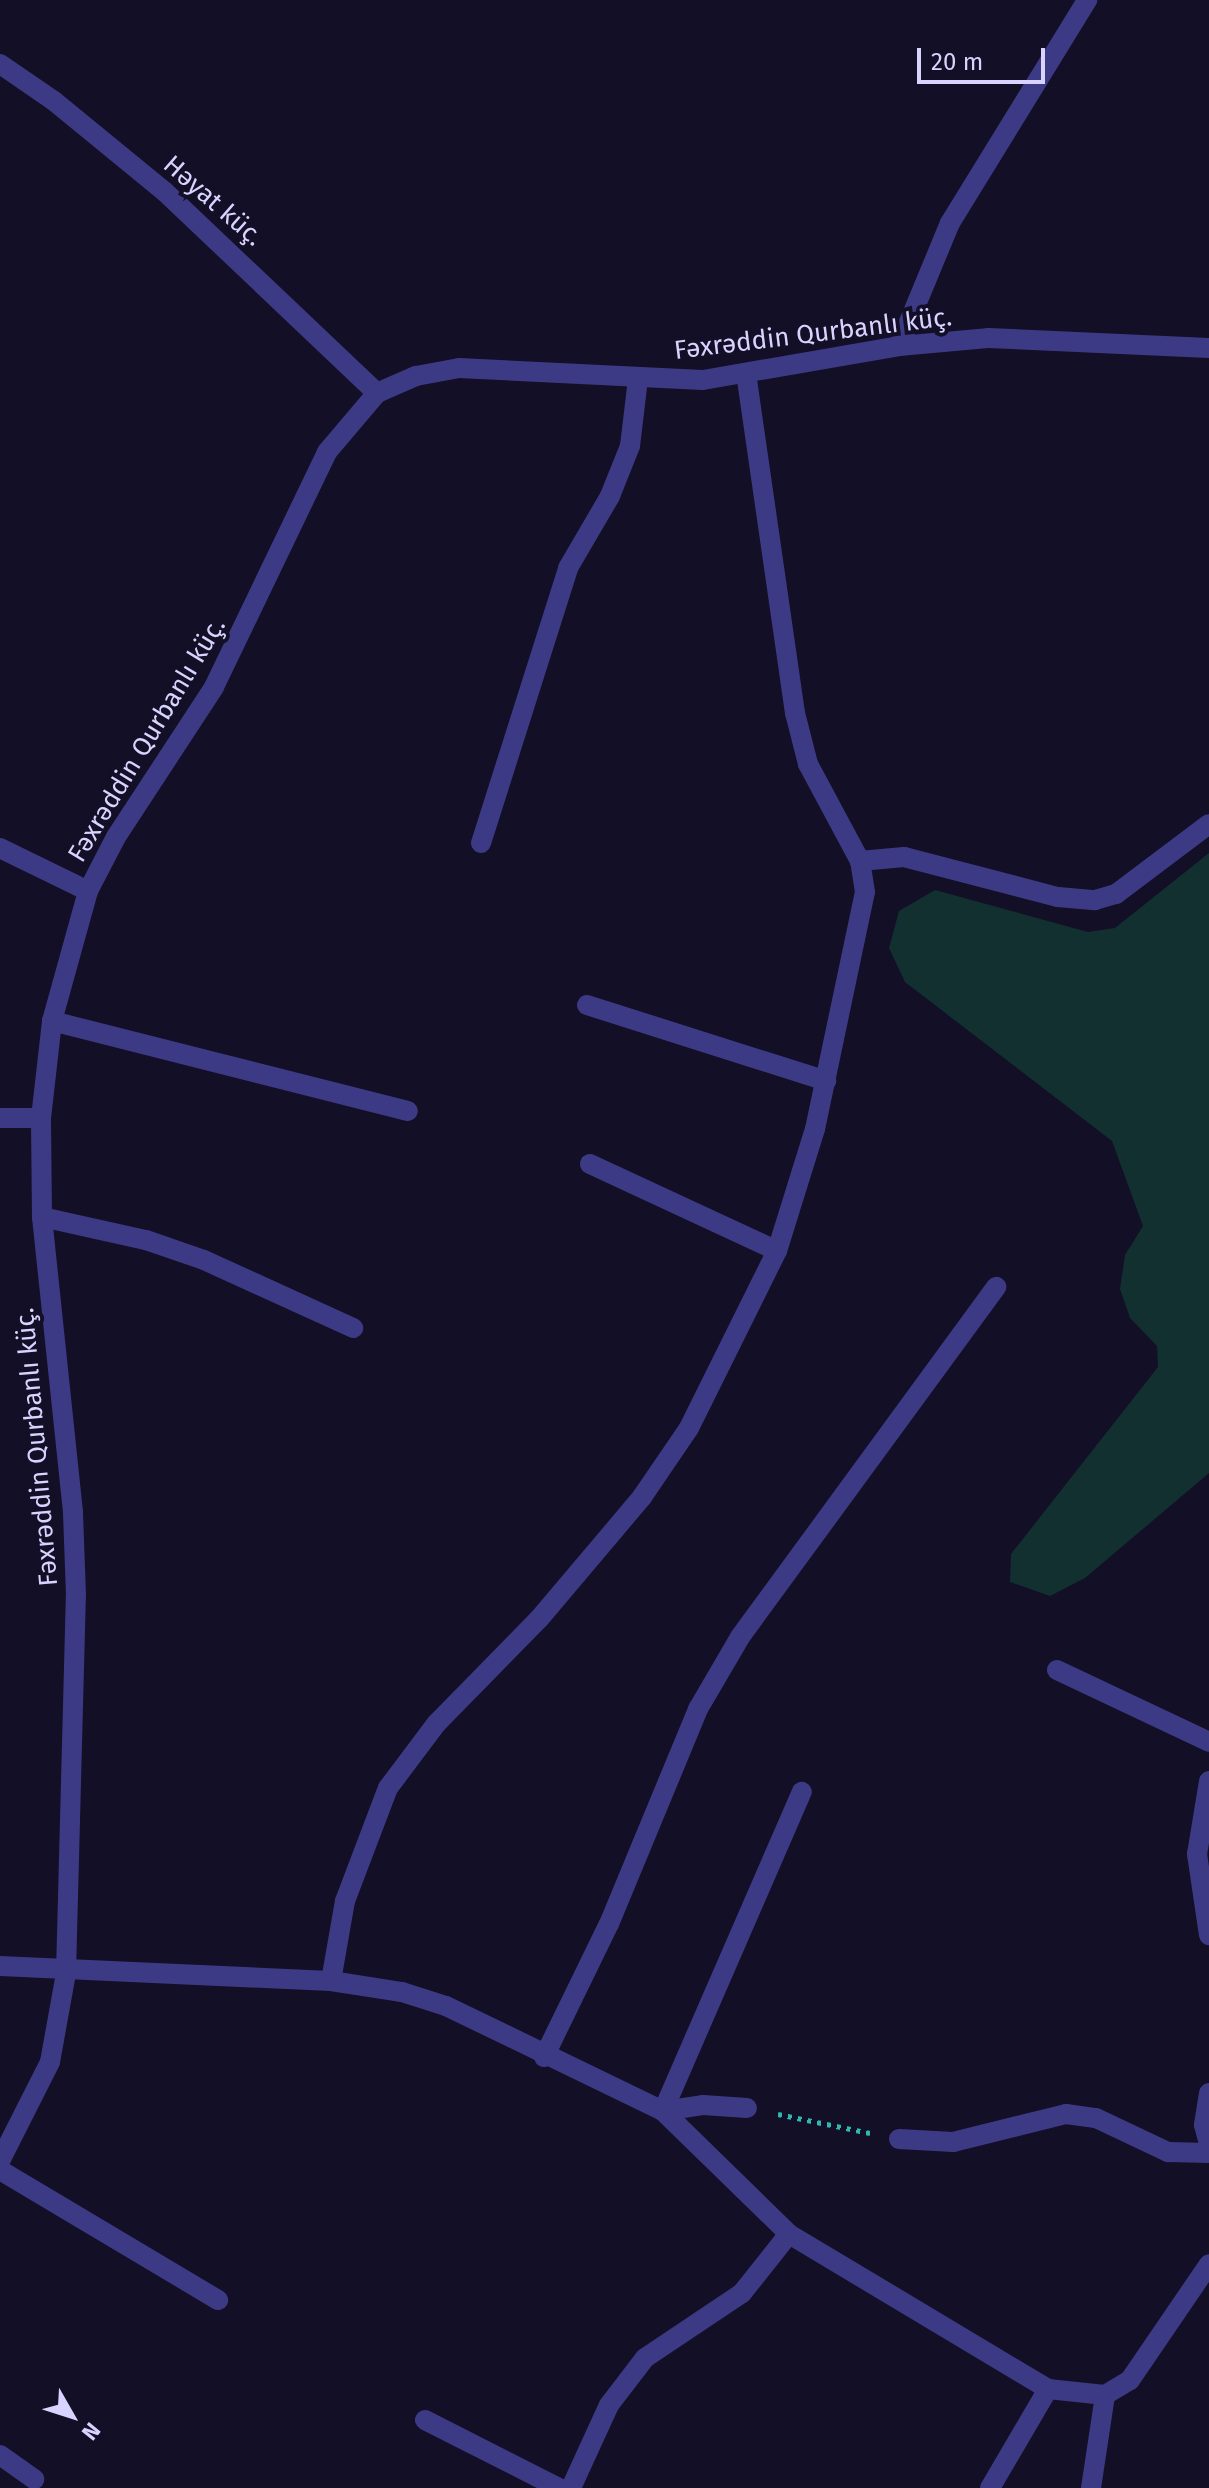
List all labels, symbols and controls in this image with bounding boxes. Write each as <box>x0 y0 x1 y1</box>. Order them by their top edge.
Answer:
scale bar <box>921 32 1049 82</box>
text: 20 m <box>931 48 983 76</box>
street label: Həyat küç. <box>157 149 269 253</box>
street label: Fəxrəddin Qurbanlı küç. <box>672 301 954 367</box>
street label: Fəxrəddin Qurbanlı küç. <box>62 612 232 868</box>
street label: Fəxrəddin Qurbanlı küç. <box>9 1306 65 1588</box>
north arrow <box>32 2376 112 2456</box>
text: N <box>76 2417 106 2446</box>

